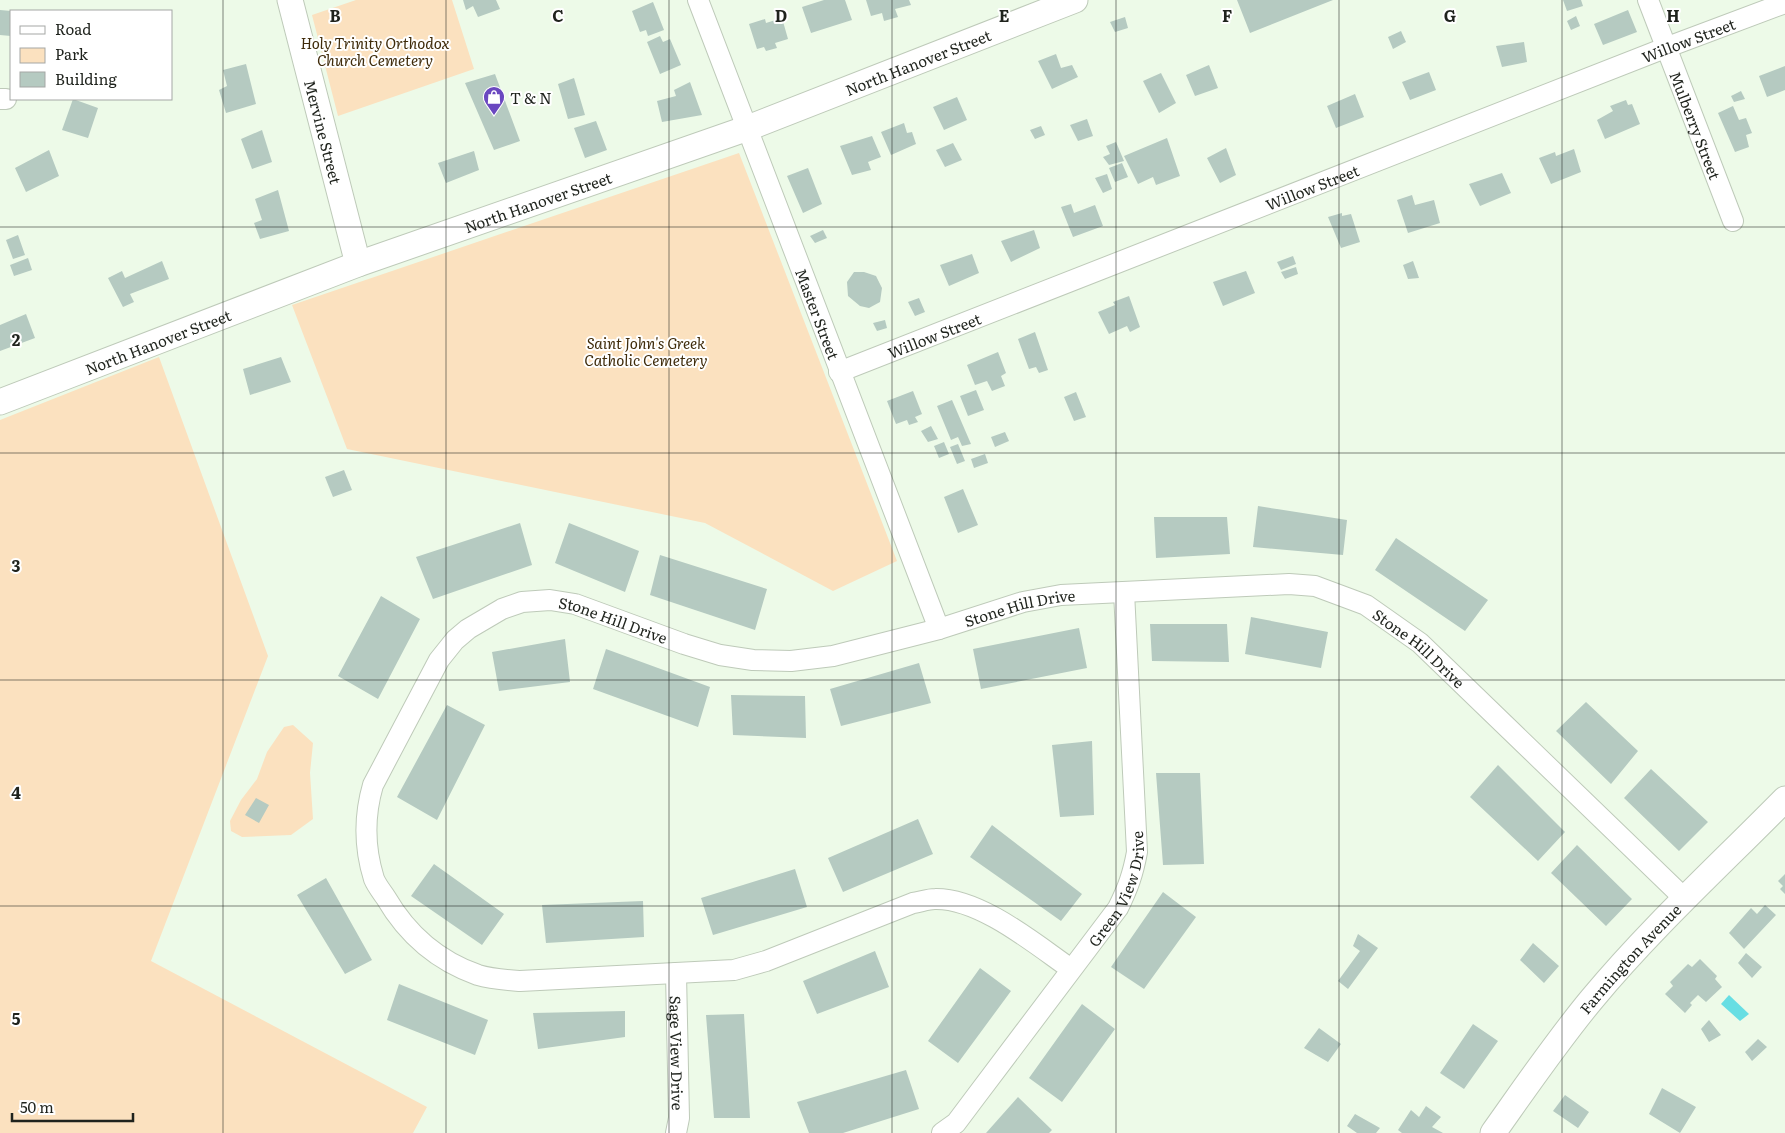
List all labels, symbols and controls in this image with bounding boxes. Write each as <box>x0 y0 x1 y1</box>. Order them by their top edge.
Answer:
text: B <box>329 3 341 27</box>
text: C <box>552 3 564 27</box>
text: D <box>775 3 787 27</box>
text: E <box>999 3 1010 27</box>
text: F <box>1222 3 1232 27</box>
text: G <box>1444 3 1456 27</box>
text: H <box>1666 3 1680 27</box>
legend <box>10 10 172 100</box>
street label: Willow Street <box>1638 11 1738 68</box>
text: Road <box>55 17 91 40</box>
street label: North Hanover Street <box>842 23 994 100</box>
park label: Holy Trinity Orthodox Church Cemetery <box>300 31 450 71</box>
text: Park <box>55 42 89 65</box>
text: Building <box>55 67 117 90</box>
street label: Mulberry Street <box>1665 68 1727 183</box>
street label: Mervine Street <box>299 77 348 186</box>
shop icon: T & N <box>482 85 506 116</box>
place label: T & N <box>510 86 552 109</box>
street label: Willow Street <box>1262 158 1362 215</box>
street label: North Hanover Street <box>461 165 615 238</box>
street label: Master Street <box>790 265 846 363</box>
street label: North Hanover Street <box>81 303 234 380</box>
street label: Willow Street <box>884 306 984 363</box>
text: 2 <box>12 327 21 351</box>
park label: Saint John's Greek Catholic Cemetery <box>584 331 708 371</box>
text: 3 <box>12 553 21 577</box>
street label: Stone Hill Drive <box>961 583 1076 632</box>
street label: Stone Hill Drive <box>557 590 671 649</box>
street label: Stone Hill Drive <box>1369 602 1471 693</box>
text: 4 <box>11 780 21 804</box>
street label: Green View Drive <box>1082 830 1148 951</box>
street label: Farmington Avenue <box>1573 898 1686 1018</box>
street label: Sage View Drive <box>665 995 690 1111</box>
text: 5 <box>12 1006 21 1030</box>
scale bar <box>12 1090 134 1122</box>
text: 50 m <box>20 1095 54 1118</box>

